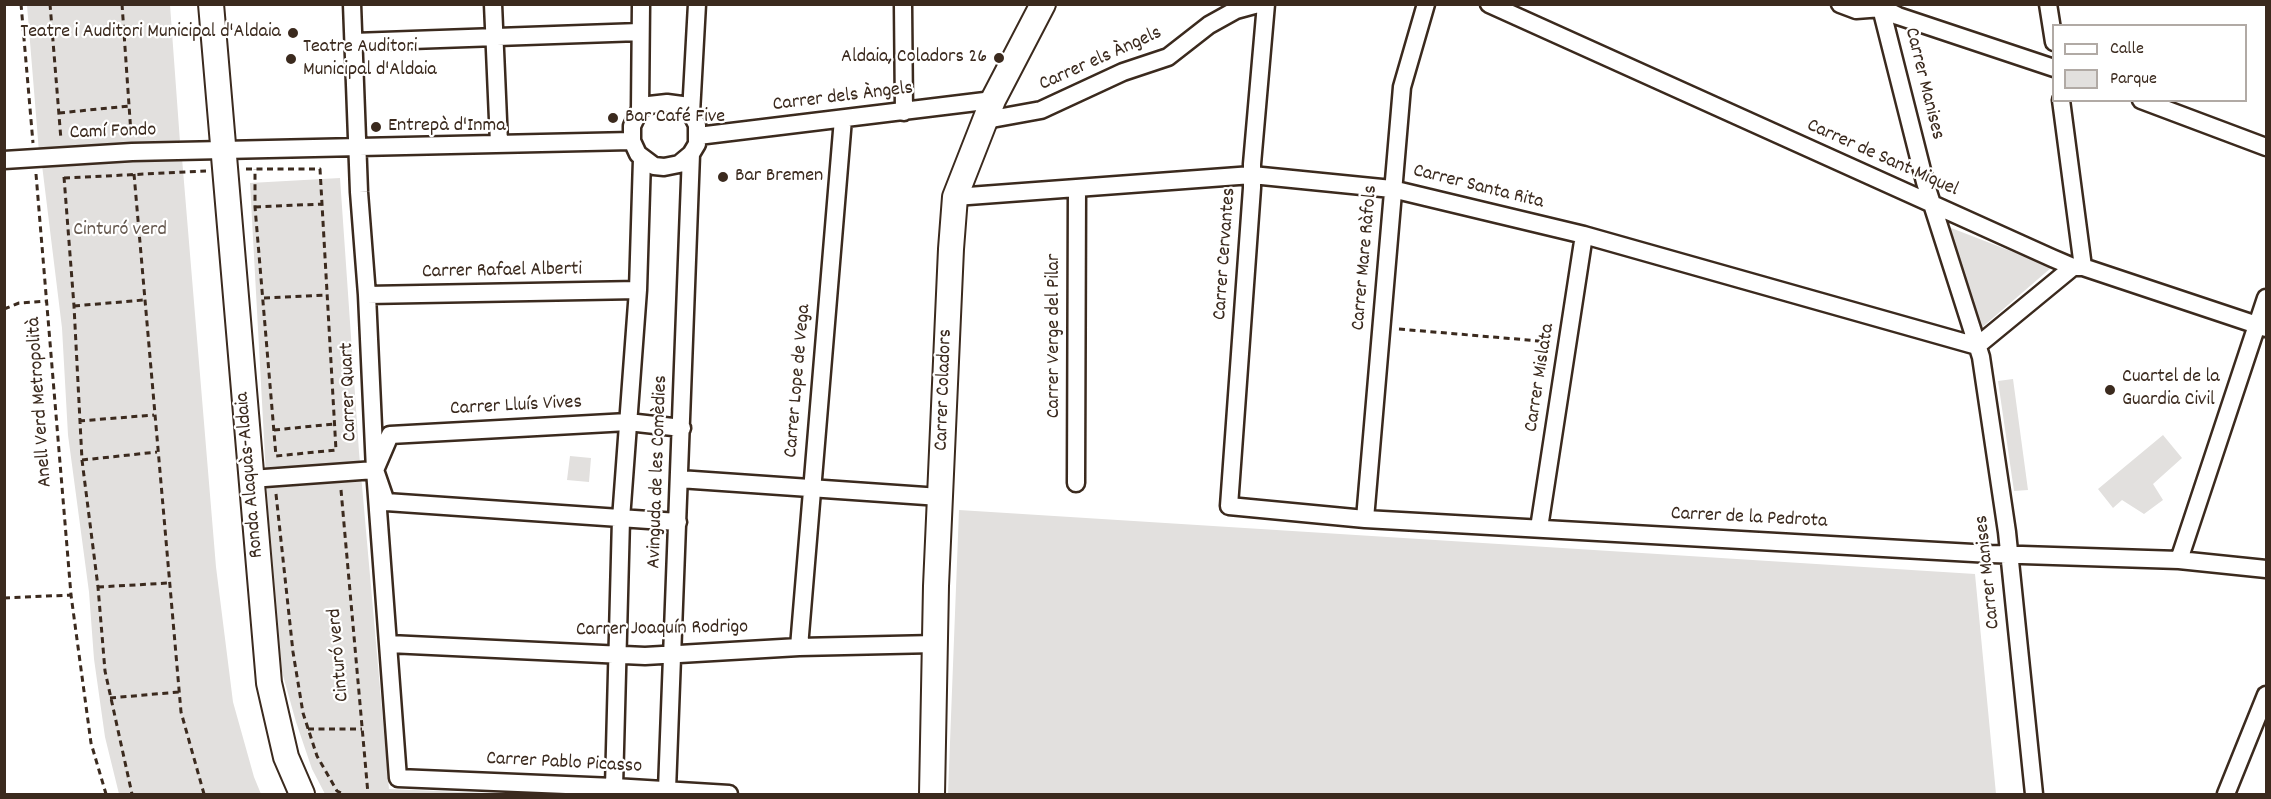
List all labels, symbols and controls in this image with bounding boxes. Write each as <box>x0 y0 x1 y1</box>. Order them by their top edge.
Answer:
place label: Teatre i Auditori Municipal d'Aldaia <box>20 21 281 45</box>
street label: Carrer els Àngels <box>1036 22 1166 98</box>
legend <box>2052 24 2247 102</box>
marker: Teatre i Auditori Municipal d'Aldaia <box>286 26 300 40</box>
street label: Carrer Manises <box>1898 26 1948 142</box>
place label: Teatre Auditori Municipal d'Aldaia <box>303 36 437 83</box>
text: Calle <box>2110 37 2144 62</box>
place label: Aldaia, Coladors 26 <box>841 46 987 70</box>
marker: Aldaia, Coladors 26 <box>992 51 1006 65</box>
marker: Teatre Auditori Municipal d'Aldaia <box>284 52 298 66</box>
text: Parque <box>2110 67 2157 92</box>
street label: Carrer dels Àngels <box>771 77 915 119</box>
place label: Bar Café Five <box>625 106 725 130</box>
marker: Bar Café Five <box>606 111 620 125</box>
place label: Entrepà d'Inma <box>388 115 506 139</box>
street label: Carrer de Sant Miquel <box>1802 115 1962 203</box>
street label: Camí Fondo <box>69 119 157 147</box>
marker: Entrepà d'Inma <box>369 120 383 134</box>
street label: Carrer Santa Rita <box>1410 160 1546 216</box>
place label: Bar Bremen <box>735 165 823 189</box>
marker: Bar Bremen <box>716 170 730 184</box>
street label: Carrer Mare Ràfols <box>1348 184 1384 332</box>
street label: Carrer Cervantes <box>1209 187 1243 321</box>
park label: Cinturó verd <box>73 219 167 243</box>
street label: Carrer Verge del Pilar <box>1043 254 1067 418</box>
street label: Carrer Rafael Alberti <box>422 259 582 285</box>
street label: Carrer Lope de Vega <box>780 303 818 459</box>
street label: Anell Verd Metropolità <box>23 316 59 488</box>
street label: Carrer Mislata <box>1521 322 1561 434</box>
street label: Carrer Coladors <box>931 329 959 451</box>
street label: Carrer Quart <box>336 342 364 442</box>
place label: Cuartel de la Guardia Civil <box>2122 366 2220 413</box>
street label: Avinguda de les Comèdies <box>644 375 674 569</box>
marker: Cuartel de la Guardia Civil <box>2103 383 2117 397</box>
street label: Ronda Alaquàs-Aldaia <box>232 391 270 559</box>
street label: Carrer Lluís Vives <box>449 392 583 422</box>
street label: Carrer de la Pedrota <box>1670 503 1828 535</box>
street label: Carrer Manises <box>1971 514 2007 630</box>
street label: Cinturó verd <box>324 607 356 703</box>
street label: Carrer Joaquín Rodrigo <box>576 616 748 644</box>
street label: Carrer Pablo Picasso <box>485 748 643 780</box>

